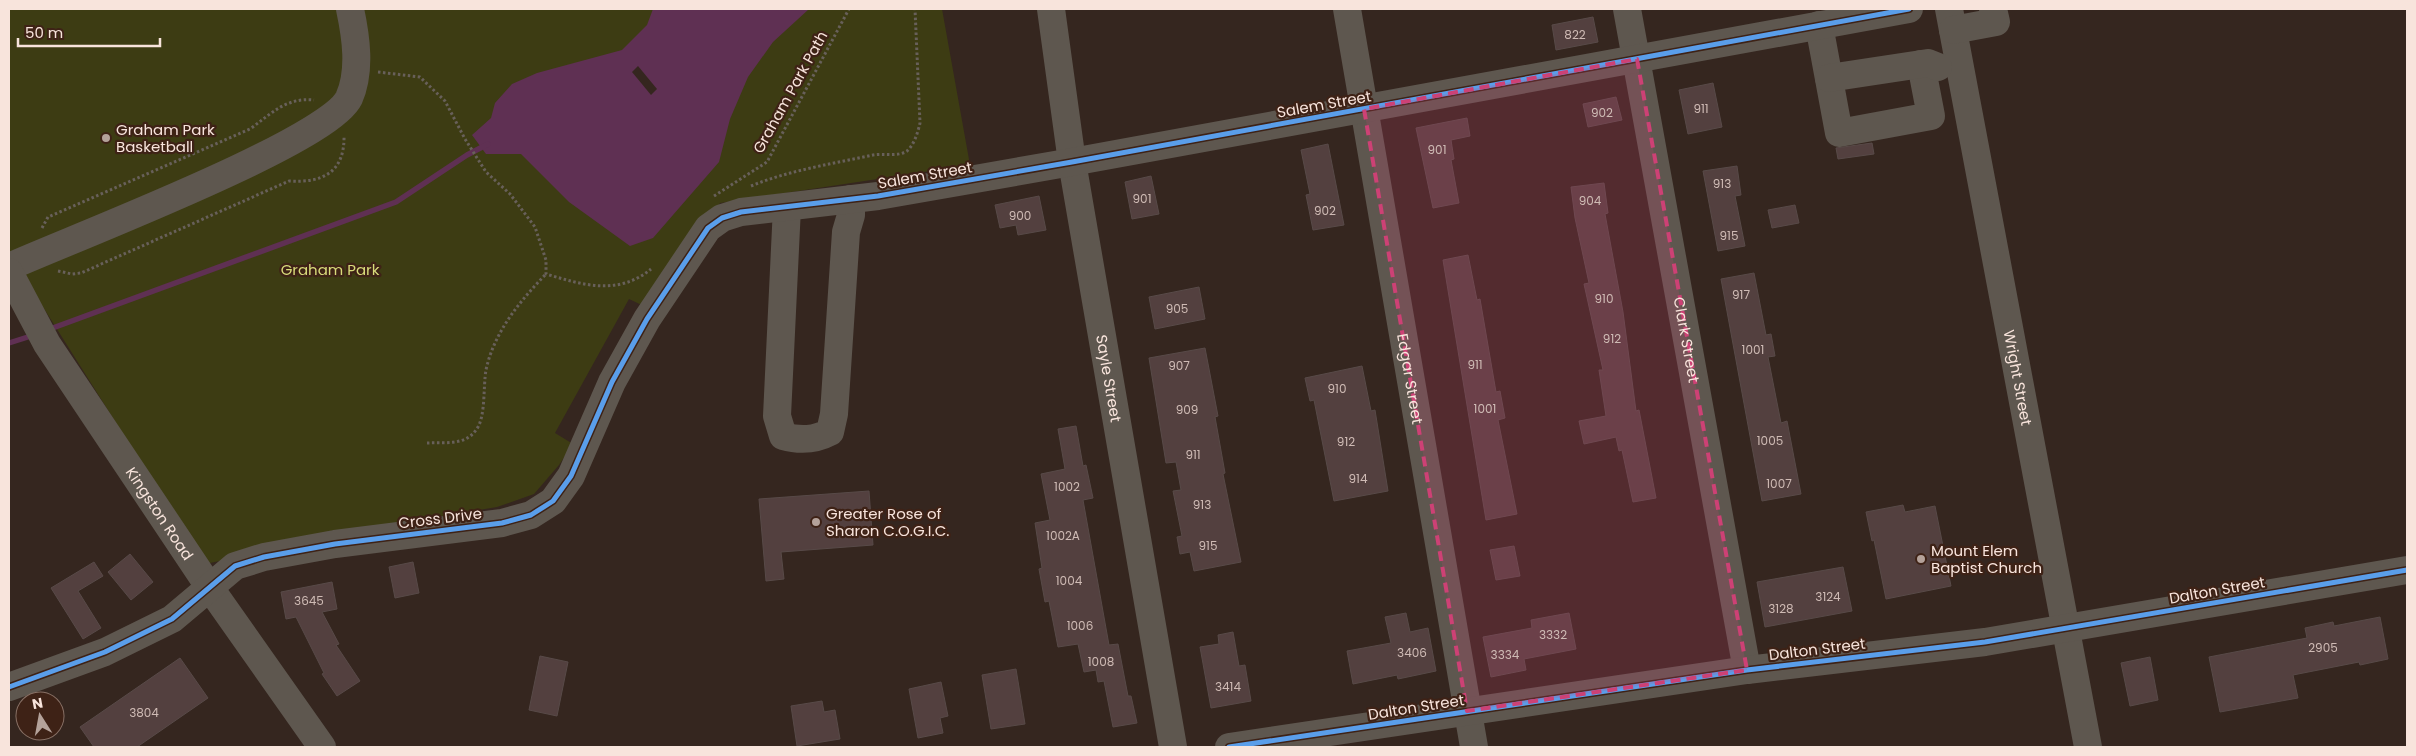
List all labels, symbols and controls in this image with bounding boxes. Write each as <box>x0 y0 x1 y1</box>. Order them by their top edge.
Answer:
scale bar <box>18 15 160 47</box>
text: 50 m <box>25 22 63 43</box>
house number: 822 <box>1564 26 1586 43</box>
street label: Graham Park Path <box>748 27 832 157</box>
street label: Salem Street <box>1275 85 1373 123</box>
house number: 911 <box>1693 100 1709 117</box>
house number: 902 <box>1591 104 1613 121</box>
place label: Graham Park Basketball <box>116 119 215 157</box>
marker: Graham Park Basketball <box>100 132 112 144</box>
house number: 901 <box>1428 141 1446 158</box>
street label: Salem Street <box>876 156 974 194</box>
house number: 913 <box>1713 175 1731 192</box>
house number: 901 <box>1133 190 1151 207</box>
house number: 904 <box>1579 192 1602 209</box>
house number: 902 <box>1314 202 1336 219</box>
house number: 900 <box>1009 207 1031 224</box>
house number: 915 <box>1720 227 1738 244</box>
park label: Graham Park <box>281 259 380 280</box>
house number: 917 <box>1732 286 1750 303</box>
house number: 910 <box>1595 290 1613 307</box>
street label: Clark Street <box>1669 295 1705 384</box>
house number: 905 <box>1166 300 1188 317</box>
street label: Wright Street <box>1999 328 2038 427</box>
house number: 912 <box>1603 330 1621 347</box>
street label: Edgar Street <box>1392 332 1429 426</box>
street label: Sayle Street <box>1091 333 1127 424</box>
house number: 1001 <box>1742 341 1764 358</box>
house number: 911 <box>1467 356 1483 373</box>
house number: 907 <box>1168 357 1190 374</box>
house number: 910 <box>1328 380 1346 397</box>
house number: 1001 <box>1474 400 1496 417</box>
house number: 909 <box>1176 401 1198 418</box>
house number: 1005 <box>1757 432 1783 449</box>
house number: 912 <box>1337 433 1355 450</box>
house number: 911 <box>1185 446 1201 463</box>
street label: Kingston Road <box>121 463 199 564</box>
house number: 914 <box>1349 470 1368 487</box>
house number: 1007 <box>1766 475 1792 492</box>
house number: 1002 <box>1054 478 1080 495</box>
house number: 913 <box>1193 496 1211 513</box>
street label: Cross Drive <box>397 502 483 534</box>
place label: Greater Rose of Sharon C.O.G.I.C. <box>826 503 949 541</box>
marker: Greater Rose of Sharon C.O.G.I.C. <box>810 516 822 528</box>
house number: 1002A <box>1046 527 1080 544</box>
house number: 915 <box>1199 537 1217 554</box>
place label: Mount Elem Baptist Church <box>1931 540 2042 578</box>
marker: Mount Elem Baptist Church <box>1915 553 1927 565</box>
street label: Dalton Street <box>2167 571 2267 609</box>
house number: 1004 <box>1056 572 1083 589</box>
house number: 3124 <box>1815 588 1841 605</box>
house number: 3645 <box>294 592 324 609</box>
house number: 3128 <box>1768 600 1794 617</box>
house number: 1006 <box>1067 617 1093 634</box>
house number: 3332 <box>1539 626 1567 643</box>
street label: Dalton Street <box>1768 633 1866 665</box>
house number: 2905 <box>2308 639 2338 656</box>
house number: 3406 <box>1397 644 1427 661</box>
house number: 3334 <box>1491 646 1520 663</box>
house number: 1008 <box>1088 653 1114 670</box>
house number: 3414 <box>1215 678 1241 695</box>
street label: Dalton Street <box>1366 689 1466 725</box>
north arrow <box>15 691 65 741</box>
text: N <box>30 692 45 714</box>
house number: 3804 <box>129 704 159 721</box>

